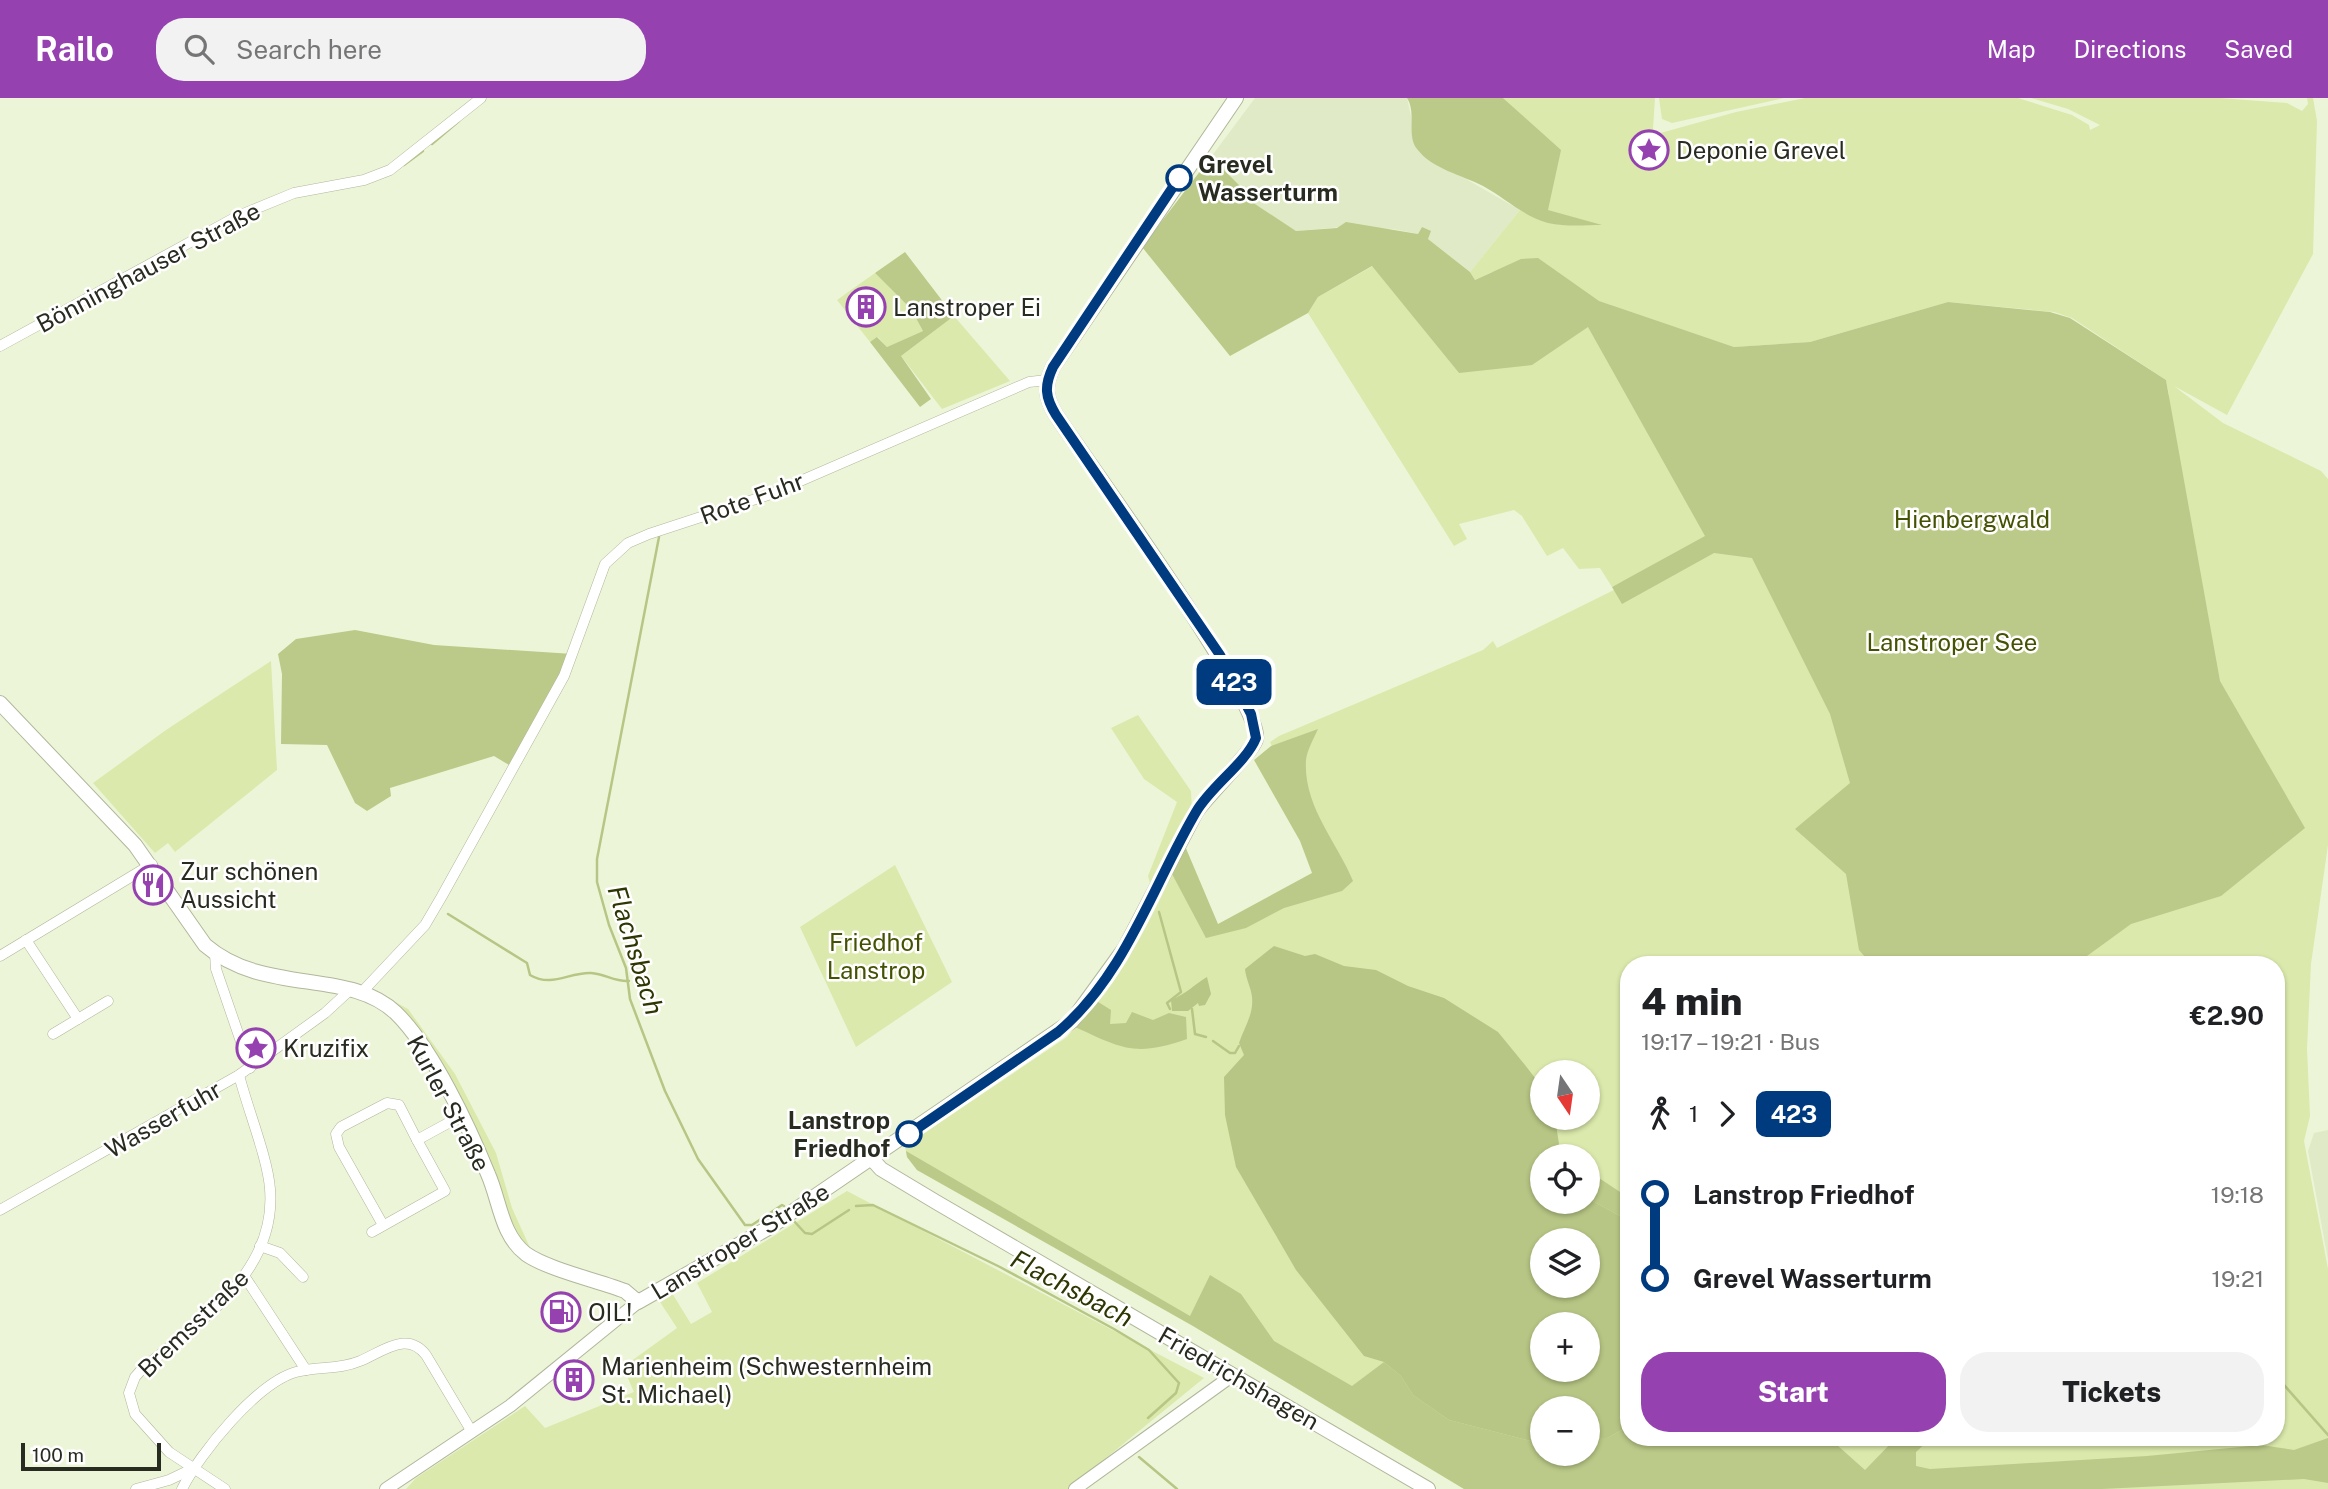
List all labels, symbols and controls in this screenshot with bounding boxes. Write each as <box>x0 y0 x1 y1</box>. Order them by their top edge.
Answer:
search box <box>156 18 646 81</box>
text: Railo <box>35 30 114 68</box>
icon: search <box>180 30 218 68</box>
text: Search here <box>236 34 382 65</box>
text: Map <box>1987 35 2036 63</box>
text: Directions <box>2074 35 2186 63</box>
text: Saved <box>2224 35 2293 63</box>
place icon: Deponie Grevel <box>1628 129 1670 171</box>
place label: Deponie Grevel <box>1676 136 1846 164</box>
place label: Grevel Wasserturm <box>1198 150 1338 206</box>
marker: Grevel Wasserturm <box>1166 165 1192 191</box>
street label: Bönninghauser Straße <box>31 196 265 338</box>
building icon: Lanstroper Ei <box>845 286 887 328</box>
place label: Lanstroper Ei <box>893 293 1041 321</box>
street label: Rote Fuhr <box>696 466 808 530</box>
park label: Hienbergwald <box>1894 505 2050 533</box>
park label: Lanstroper See <box>1867 628 2037 656</box>
line badge: 423 <box>1194 659 1274 705</box>
text: 423 <box>1211 668 1257 696</box>
place label: Zur schönen Aussicht <box>180 857 318 913</box>
restaurant icon: Zur schönen Aussicht <box>132 864 174 906</box>
water label: Flachsbach <box>602 881 670 1019</box>
park label: Friedhof Lanstrop <box>827 928 925 984</box>
text: 4 min <box>1641 979 1743 1024</box>
text: €2.90 <box>2190 1000 2264 1031</box>
place icon: Kruzifix <box>235 1027 277 1069</box>
text: 19:17 – 19:21 · Bus <box>1641 1028 1820 1055</box>
street label: Kurler Straße <box>402 1030 496 1176</box>
place label: Kruzifix <box>283 1034 369 1062</box>
north arrow <box>1530 1060 1600 1130</box>
map controls <box>1530 1060 1600 1466</box>
street label: Wasserfuhr <box>100 1075 226 1163</box>
icon: walk <box>1641 1095 1679 1133</box>
icon: forward <box>1708 1095 1746 1133</box>
text: 1 <box>1689 1100 1698 1127</box>
text: 423 <box>1770 1100 1817 1128</box>
place label: Lanstrop Friedhof <box>788 1106 890 1162</box>
marker: Lanstrop Friedhof <box>896 1121 922 1147</box>
button: locate <box>1530 1144 1600 1214</box>
street label: Lanstroper Straße <box>646 1177 834 1305</box>
text: Lanstrop Friedhof <box>1693 1179 1914 1210</box>
text: 19:18 <box>2211 1181 2264 1208</box>
button: layers <box>1530 1228 1600 1298</box>
water label: Flachsbach <box>1006 1243 1138 1333</box>
street label: Bremsstraße <box>132 1263 254 1383</box>
text: Grevel Wasserturm <box>1693 1263 1932 1294</box>
text: 19:21 <box>2212 1265 2264 1292</box>
fuel station icon: OIL! <box>540 1291 582 1333</box>
place label: OIL! <box>588 1298 632 1326</box>
button: + <box>1530 1312 1600 1382</box>
street label: Friedrichshagen <box>1154 1321 1324 1435</box>
place label: Marienheim (Schwesternheim St. Michael) <box>601 1352 932 1408</box>
button: Start <box>1641 1352 1946 1432</box>
button: Tickets <box>1960 1352 2264 1432</box>
building icon: Marienheim (Schwesternheim St. Michael) <box>553 1359 595 1401</box>
button: − <box>1530 1396 1600 1466</box>
scale bar <box>21 1440 161 1472</box>
text: 100 m <box>32 1444 84 1466</box>

